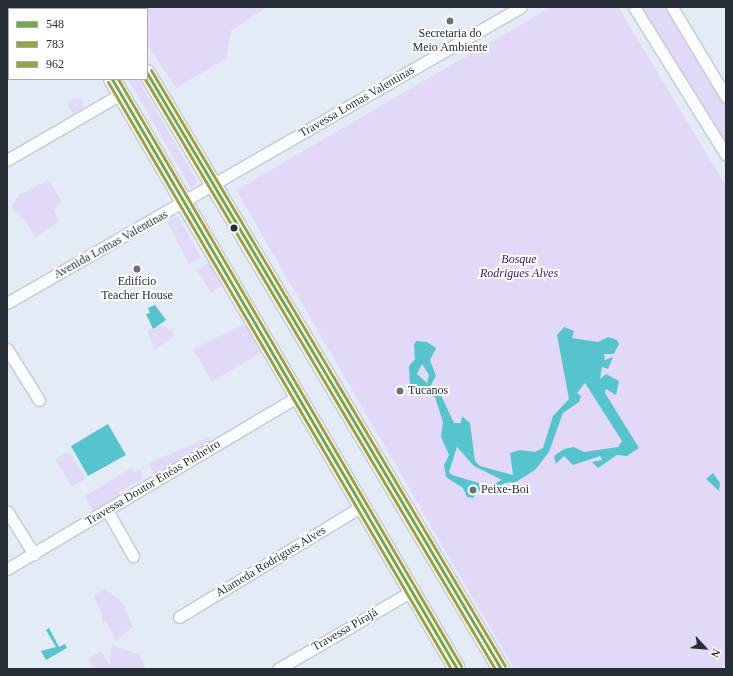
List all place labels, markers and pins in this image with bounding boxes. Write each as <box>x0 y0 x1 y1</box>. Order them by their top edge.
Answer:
marker: Secretaria do Meio Ambiente <box>445 16 455 26</box>
place label: Secretaria do Meio Ambiente <box>412 27 488 55</box>
unlabelled marker <box>229 223 239 233</box>
marker: Edifício Teacher House <box>132 264 142 274</box>
place label: Edifício Teacher House <box>101 275 173 303</box>
place label: Tucanos <box>408 384 448 398</box>
marker: Tucanos <box>395 386 405 396</box>
place label: Peixe-Boi <box>481 483 529 497</box>
marker: Peixe-Boi <box>468 485 478 495</box>

